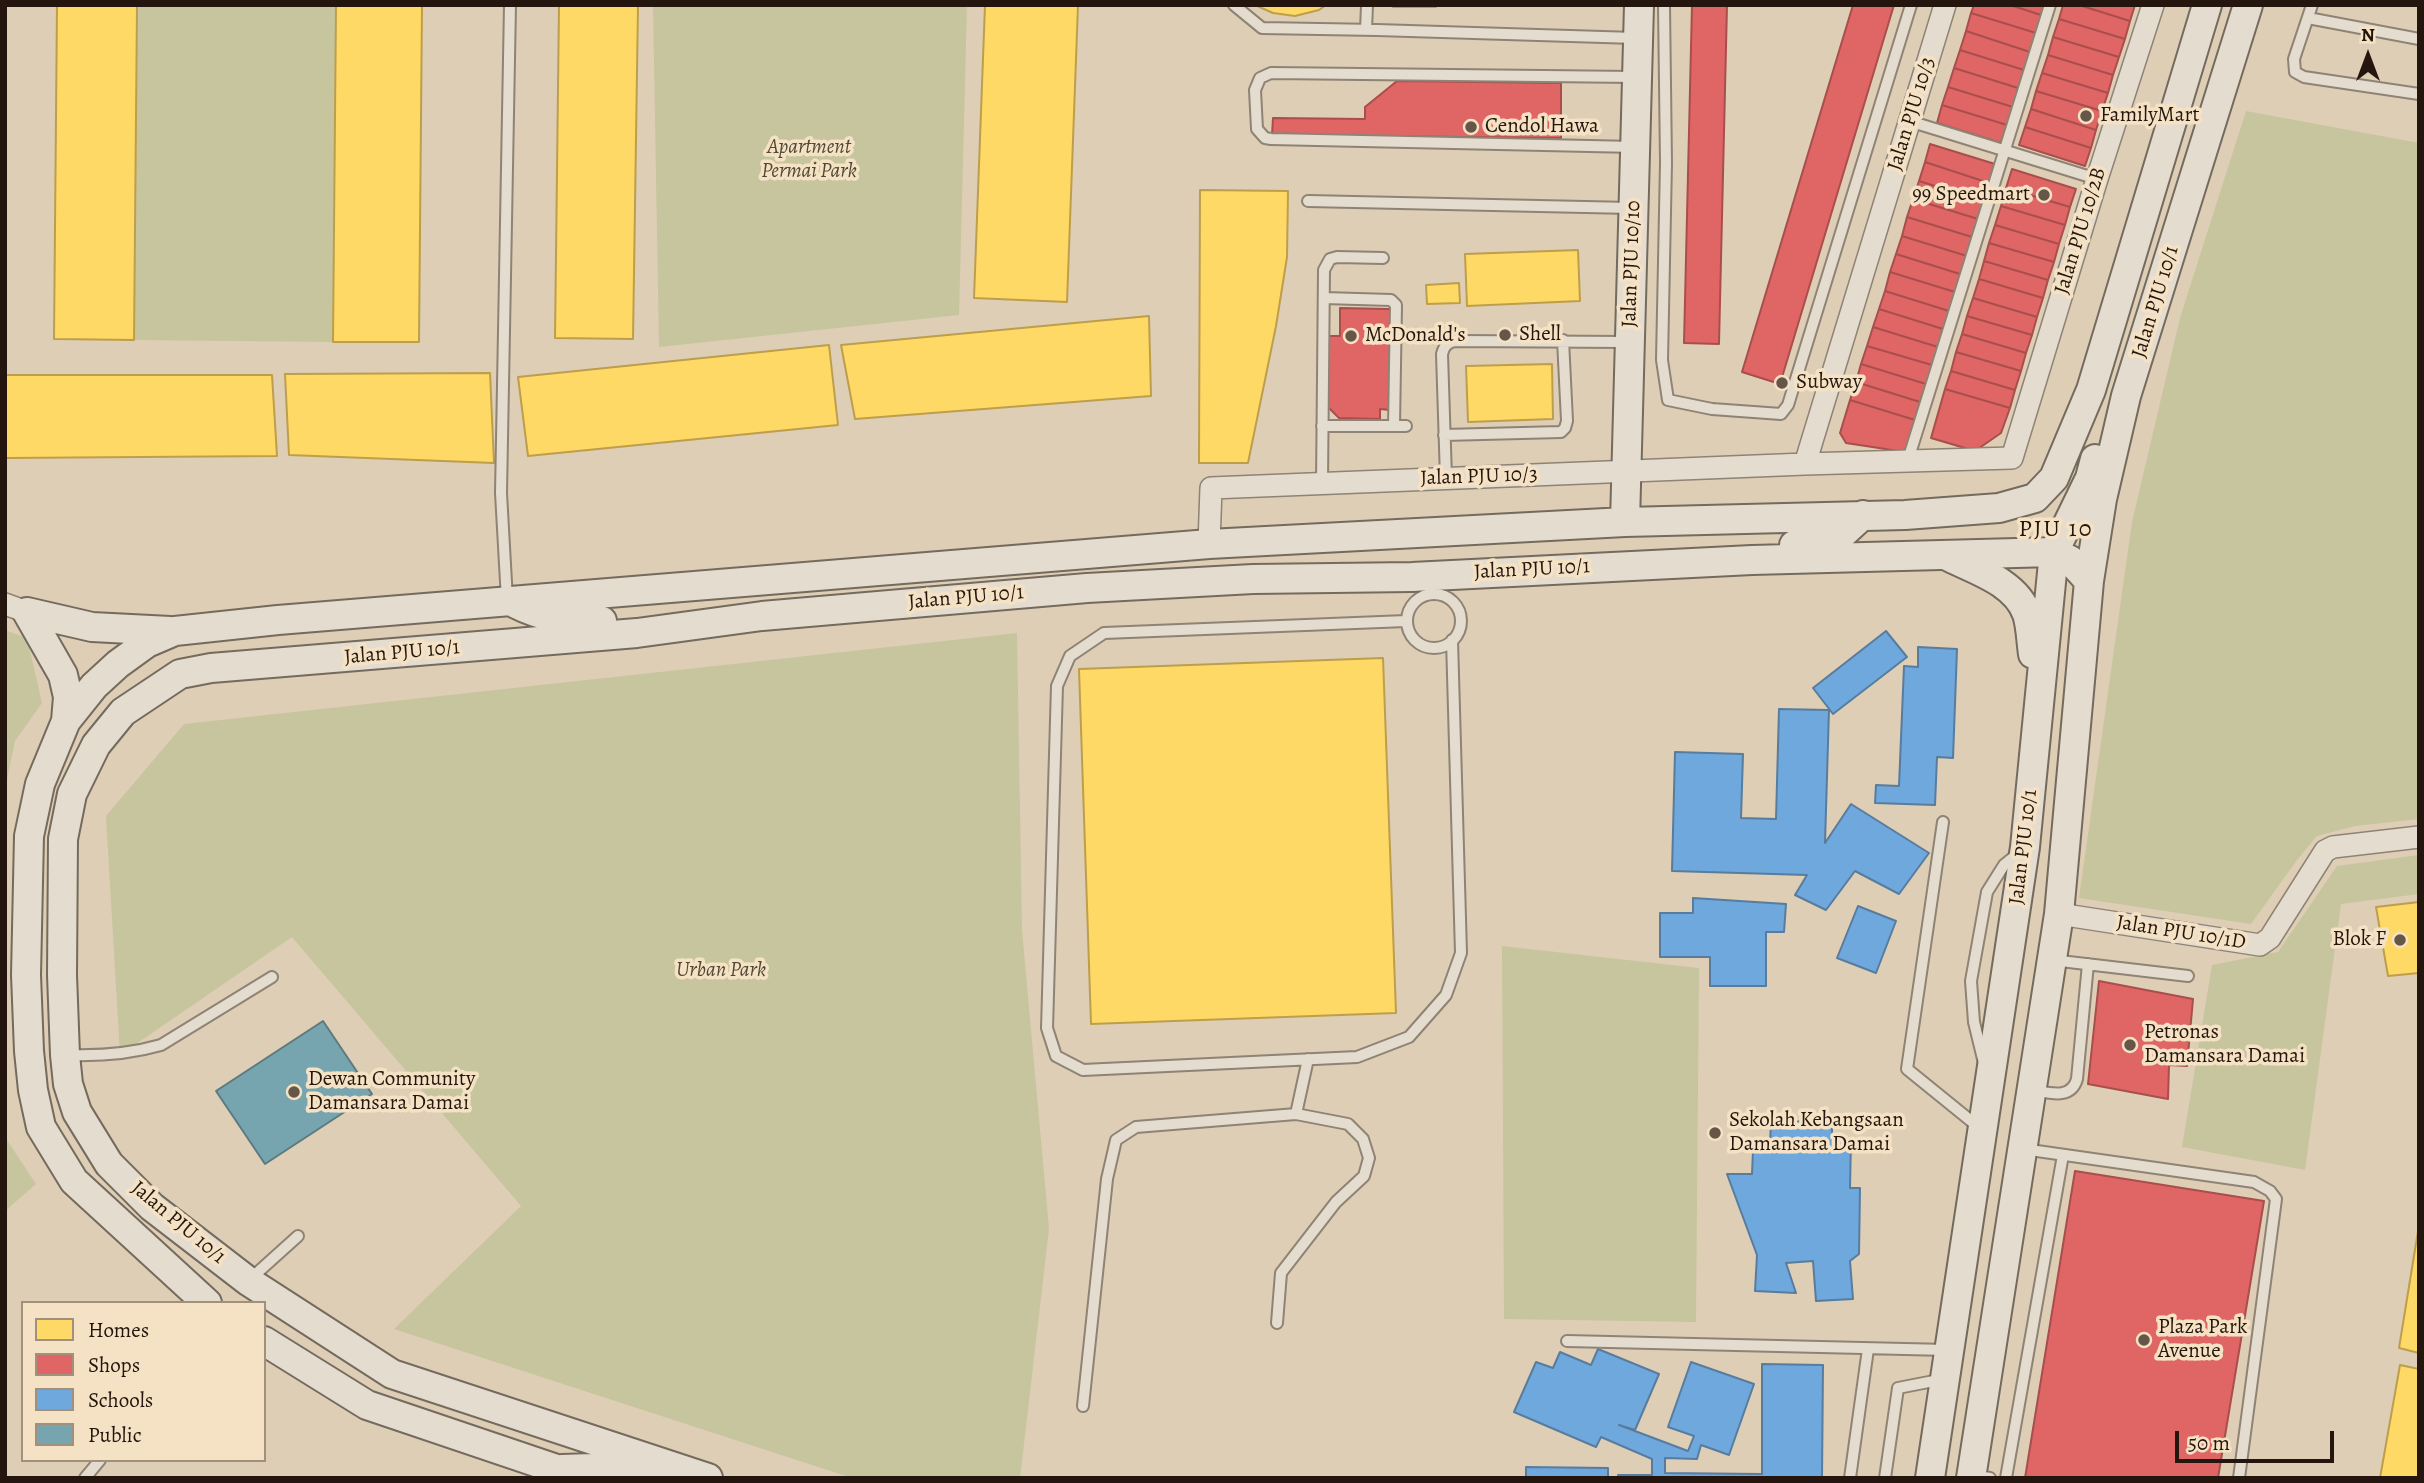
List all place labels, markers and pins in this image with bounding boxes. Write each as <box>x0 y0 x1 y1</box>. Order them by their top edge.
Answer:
place label: FamilyMart <box>2100 103 2199 129</box>
marker: FamilyMart <box>2078 108 2094 124</box>
place label: Cendol Hawa <box>1485 114 1599 140</box>
marker: Cendol Hawa <box>1463 119 1479 135</box>
place label: 99 Speedmart <box>1912 182 2030 208</box>
marker: 99 Speedmart <box>2036 187 2052 203</box>
place label: Shell <box>1519 322 1561 348</box>
place label: McDonald's <box>1365 323 1466 349</box>
marker: Shell <box>1497 327 1513 343</box>
marker: McDonald's <box>1343 328 1359 344</box>
place label: Subway <box>1796 370 1862 396</box>
marker: Subway <box>1774 375 1790 391</box>
place label: Blok F <box>2333 927 2386 953</box>
marker: Blok F <box>2392 932 2408 948</box>
place label: Petronas Damansara Damai <box>2144 1020 2305 1070</box>
marker: Petronas Damansara Damai <box>2122 1037 2138 1053</box>
place label: Dewan Community Damansara Damai <box>308 1067 475 1117</box>
marker: Dewan Community Damansara Damai <box>286 1084 302 1100</box>
place label: Sekolah Kebangsaan Damansara Damai <box>1729 1108 1904 1158</box>
marker: Sekolah Kebangsaan Damansara Damai <box>1707 1125 1723 1141</box>
place label: Plaza Park Avenue <box>2158 1315 2248 1365</box>
marker: Plaza Park Avenue <box>2136 1332 2152 1348</box>

